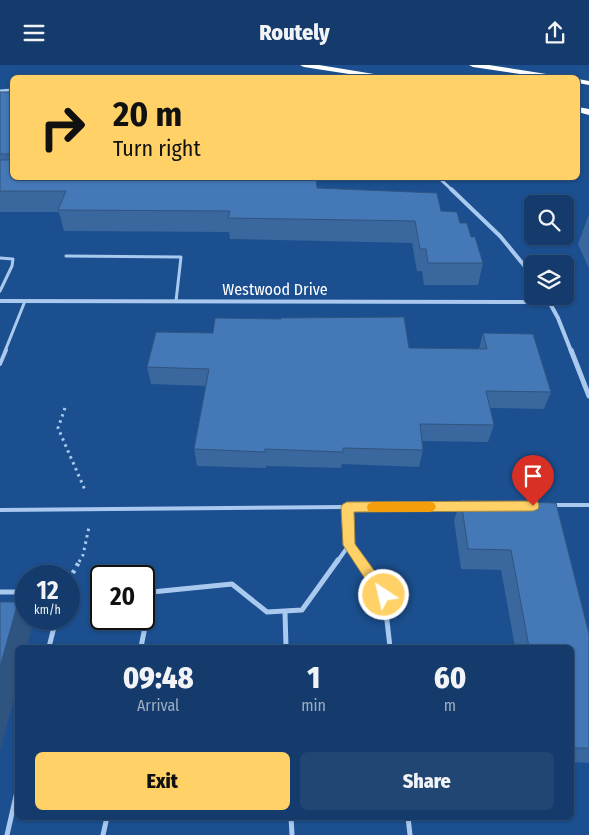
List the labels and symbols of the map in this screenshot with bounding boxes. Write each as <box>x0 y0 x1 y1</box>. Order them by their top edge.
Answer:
street label: Westwood Drive <box>222 280 328 299</box>
pin <box>512 455 554 506</box>
speed limit sign: 20 <box>90 565 155 630</box>
position arrow <box>357 568 409 620</box>

